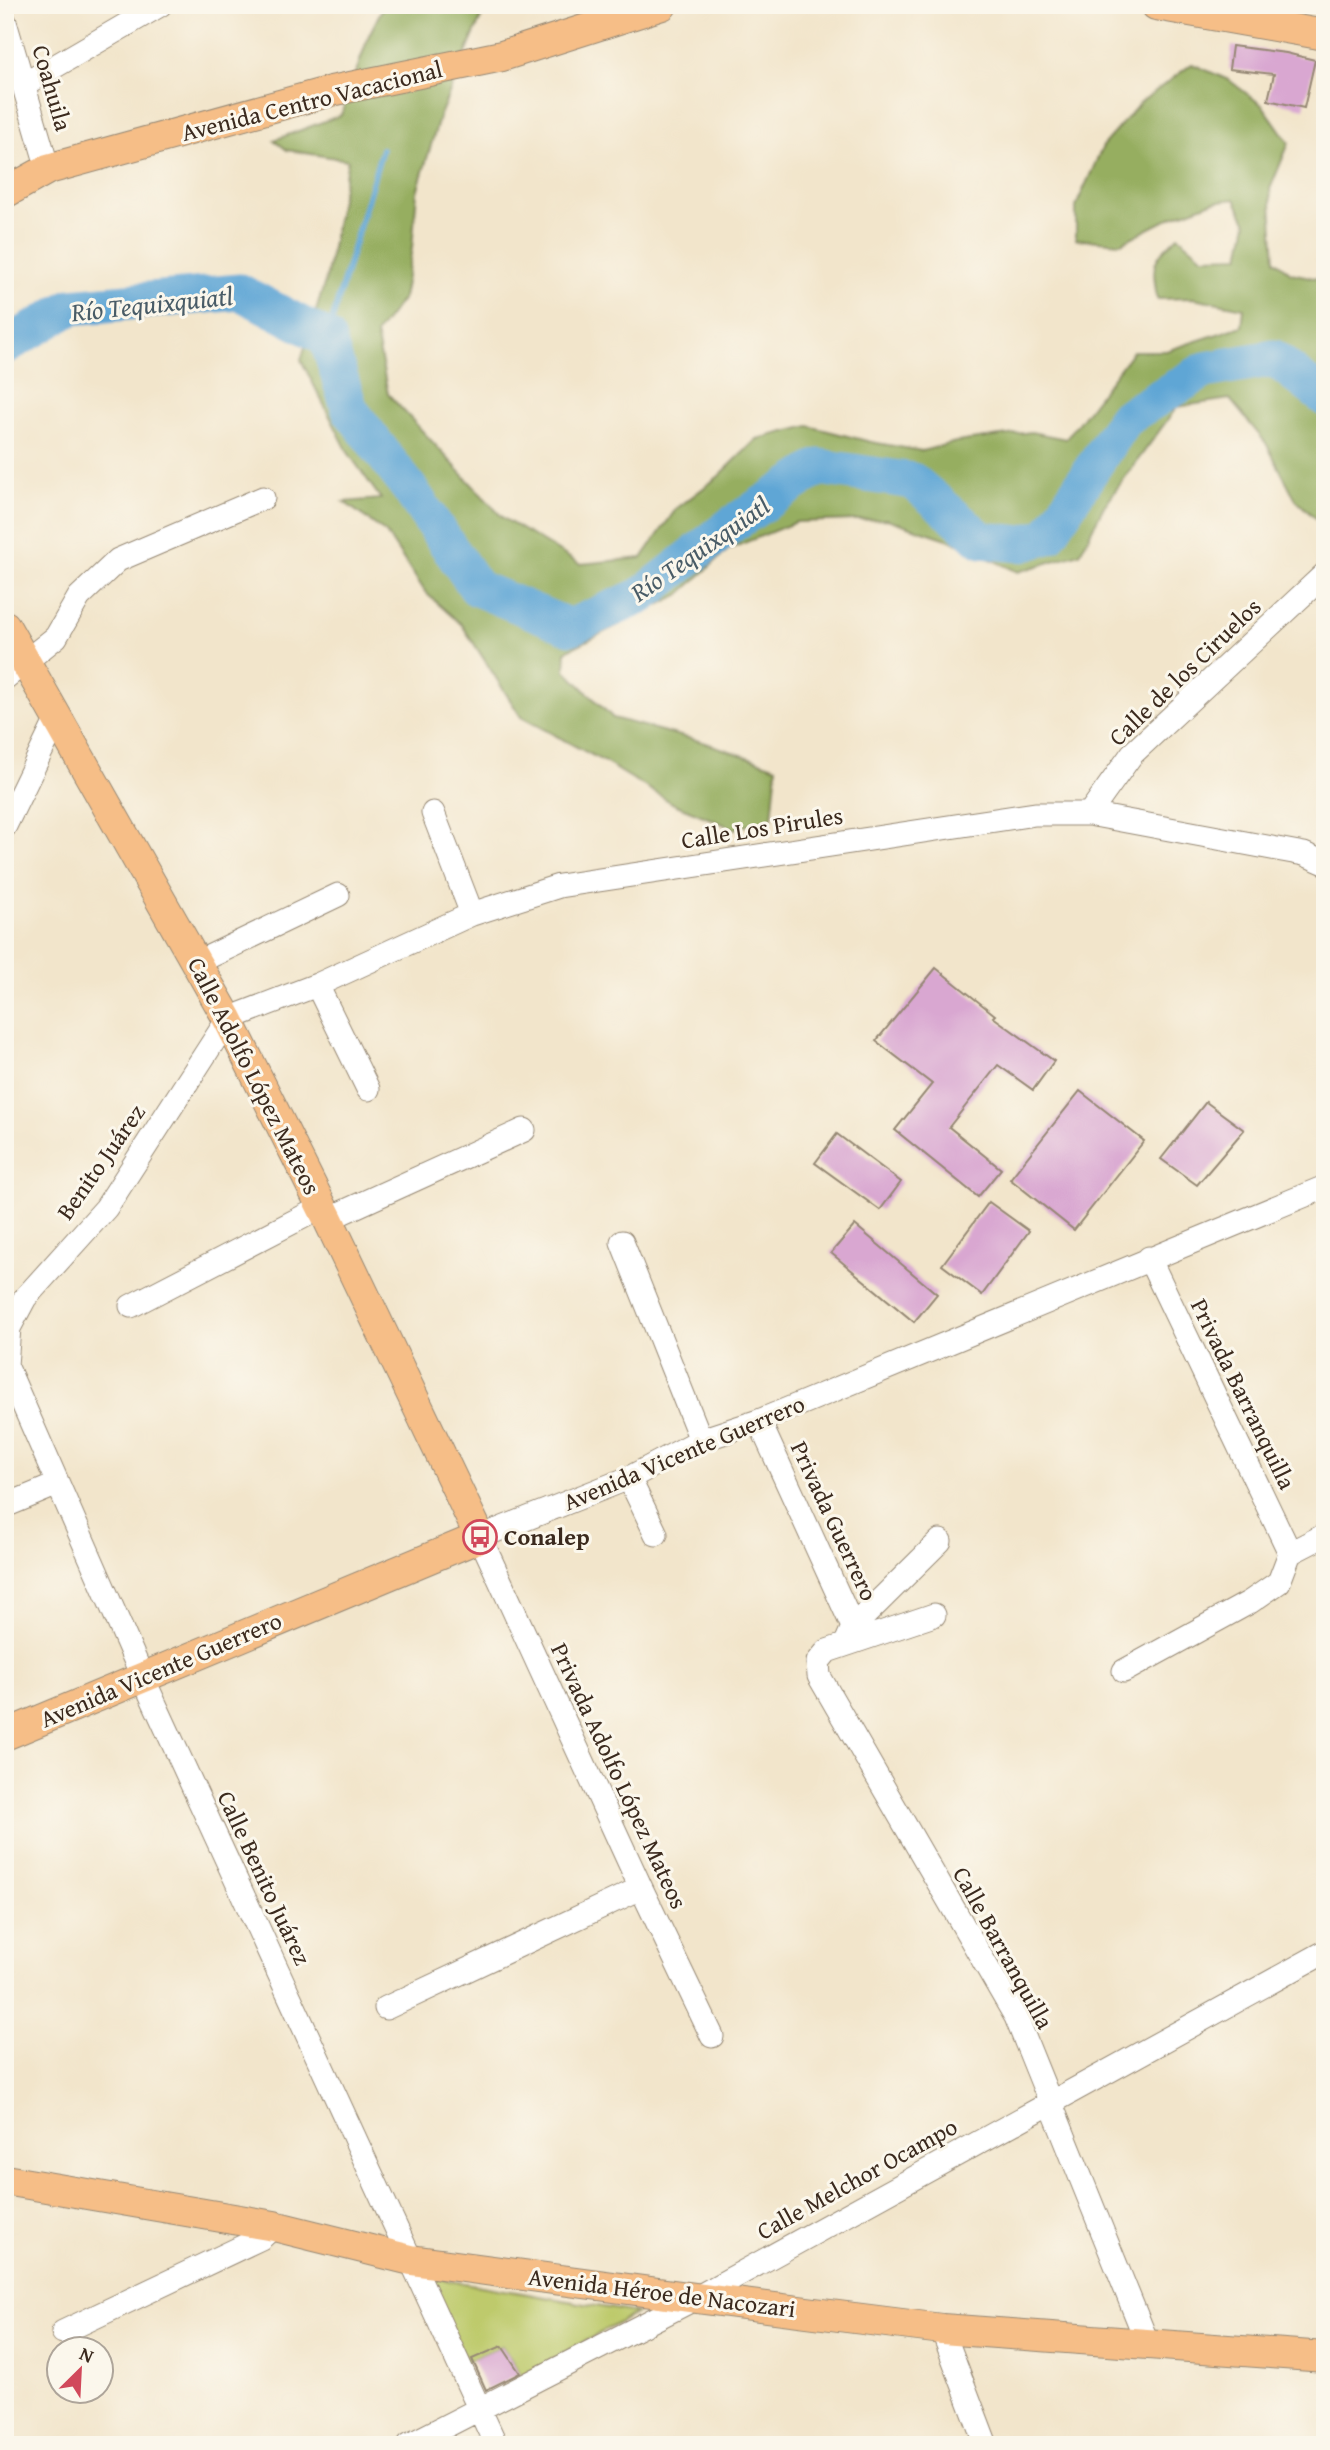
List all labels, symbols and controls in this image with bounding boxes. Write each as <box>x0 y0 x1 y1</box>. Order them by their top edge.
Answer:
street label: Coahuila <box>24 41 82 136</box>
street label: Avenida Centro Vacacional <box>178 51 446 150</box>
water label: Río Tequixquiatl <box>68 276 235 331</box>
water label: Río Tequixquiatl <box>621 486 777 612</box>
street label: Calle de los Ciruelos <box>1101 590 1269 754</box>
street label: Calle Los Pirules <box>679 797 845 858</box>
street label: Calle Adolfo López Mateos <box>179 951 330 1201</box>
street label: Benito Juárez <box>48 1097 153 1227</box>
street label: Privada Barranquilla <box>1182 1293 1305 1496</box>
street label: Avenida Vicente Guerrero <box>558 1386 810 1519</box>
street label: Privada Guerrero <box>782 1435 887 1606</box>
bus stop icon: Conalep <box>461 1518 499 1556</box>
place label: Conalep <box>504 1519 590 1554</box>
street label: Avenida Vicente Guerrero <box>35 1603 287 1736</box>
street label: Privada Adolfo López Mateos <box>542 1637 697 1915</box>
street label: Calle Benito Juárez <box>209 1785 320 1971</box>
street label: Calle Barranquilla <box>944 1860 1063 2036</box>
street label: Calle Melchor Ocampo <box>750 2109 963 2248</box>
street label: Avenida Héroe de Nacozari <box>526 2259 798 2326</box>
north arrow <box>46 2334 116 2404</box>
text: N <box>75 2339 99 2370</box>

